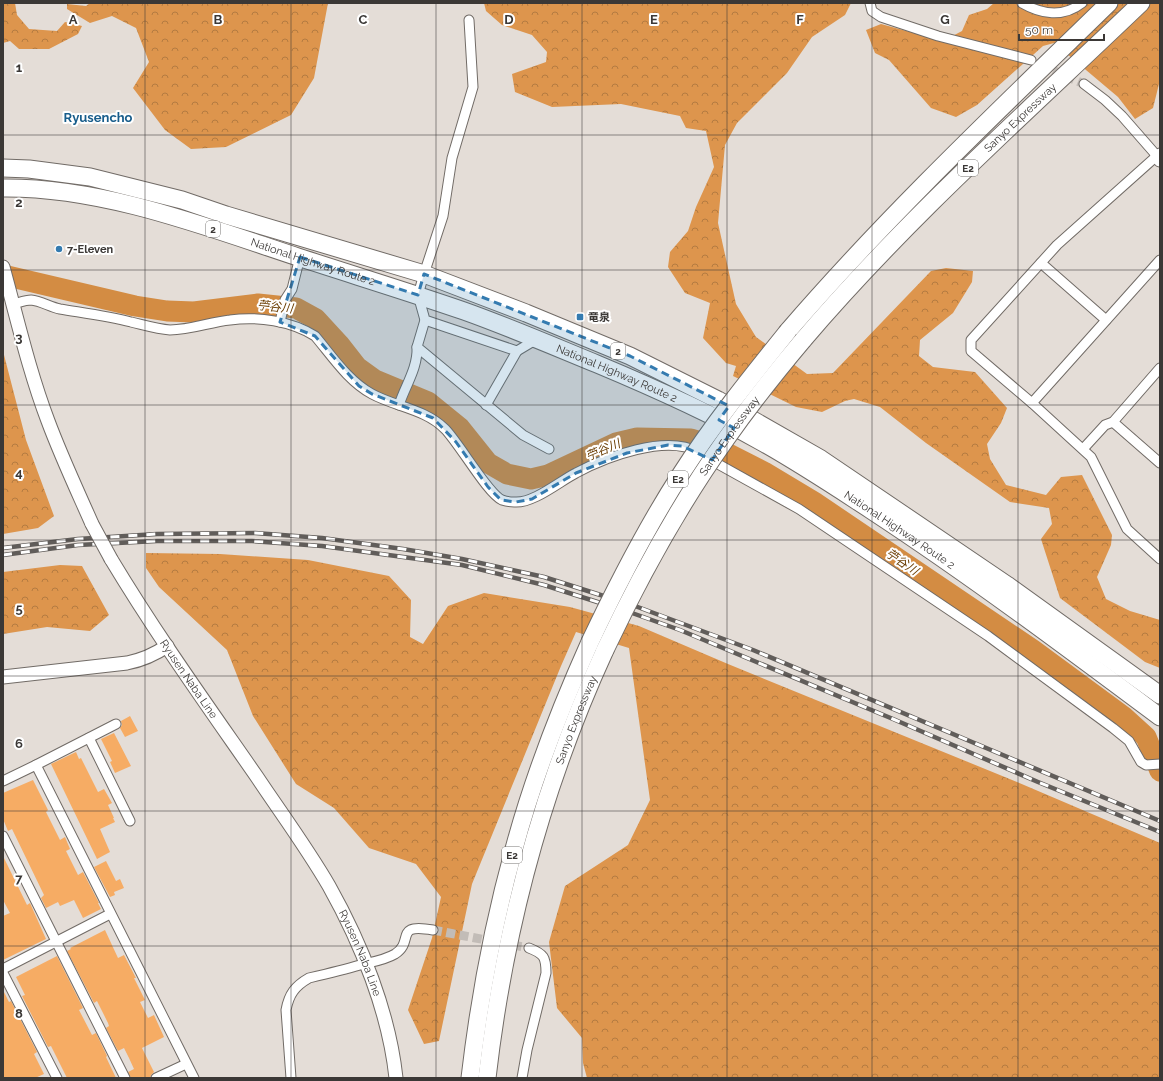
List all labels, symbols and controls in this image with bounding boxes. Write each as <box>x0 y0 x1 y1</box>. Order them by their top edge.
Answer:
text: A <box>69 12 78 27</box>
text: B <box>214 12 223 27</box>
text: C <box>359 12 368 27</box>
text: D <box>504 12 514 27</box>
text: E <box>650 12 658 27</box>
text: F <box>796 12 804 27</box>
text: G <box>940 12 950 27</box>
scale bar <box>1019 16 1104 42</box>
text: 50 m <box>1025 23 1053 37</box>
text: 1 <box>16 60 23 75</box>
street label: Sanyo Expressway <box>982 81 1059 155</box>
district label: Ryusencho <box>64 110 133 125</box>
road number: E2 <box>958 160 978 176</box>
text: 2 <box>15 195 23 210</box>
road number: 2 <box>206 221 220 237</box>
street label: National Highway Route 2 <box>249 236 377 288</box>
place label: 7-Eleven <box>67 243 113 256</box>
marker: 7-Eleven <box>54 244 64 254</box>
water label: 苧谷川 <box>256 298 296 316</box>
place label: 竜泉 <box>588 311 610 324</box>
marker: 竜泉 <box>575 312 585 322</box>
text: 3 <box>15 330 23 345</box>
street label: National Highway Route 2 <box>554 342 679 405</box>
road number: 2 <box>611 343 625 359</box>
street label: Sanyo Expressway <box>697 394 762 478</box>
water label: 苧谷川 <box>584 436 624 463</box>
text: 4 <box>15 465 23 480</box>
road number: E2 <box>668 471 688 487</box>
street label: National Highway Route 2 <box>842 488 957 572</box>
water label: 苧谷川 <box>883 546 922 579</box>
text: 5 <box>15 601 23 616</box>
street label: Ryusen Naba Line <box>157 637 220 721</box>
street label: Sanyo Expressway <box>553 674 600 766</box>
text: 6 <box>15 736 23 751</box>
road number: E2 <box>502 847 522 863</box>
text: 7 <box>15 871 23 886</box>
street label: Ryusen Naba Line <box>336 908 384 998</box>
text: 8 <box>15 1006 23 1021</box>

